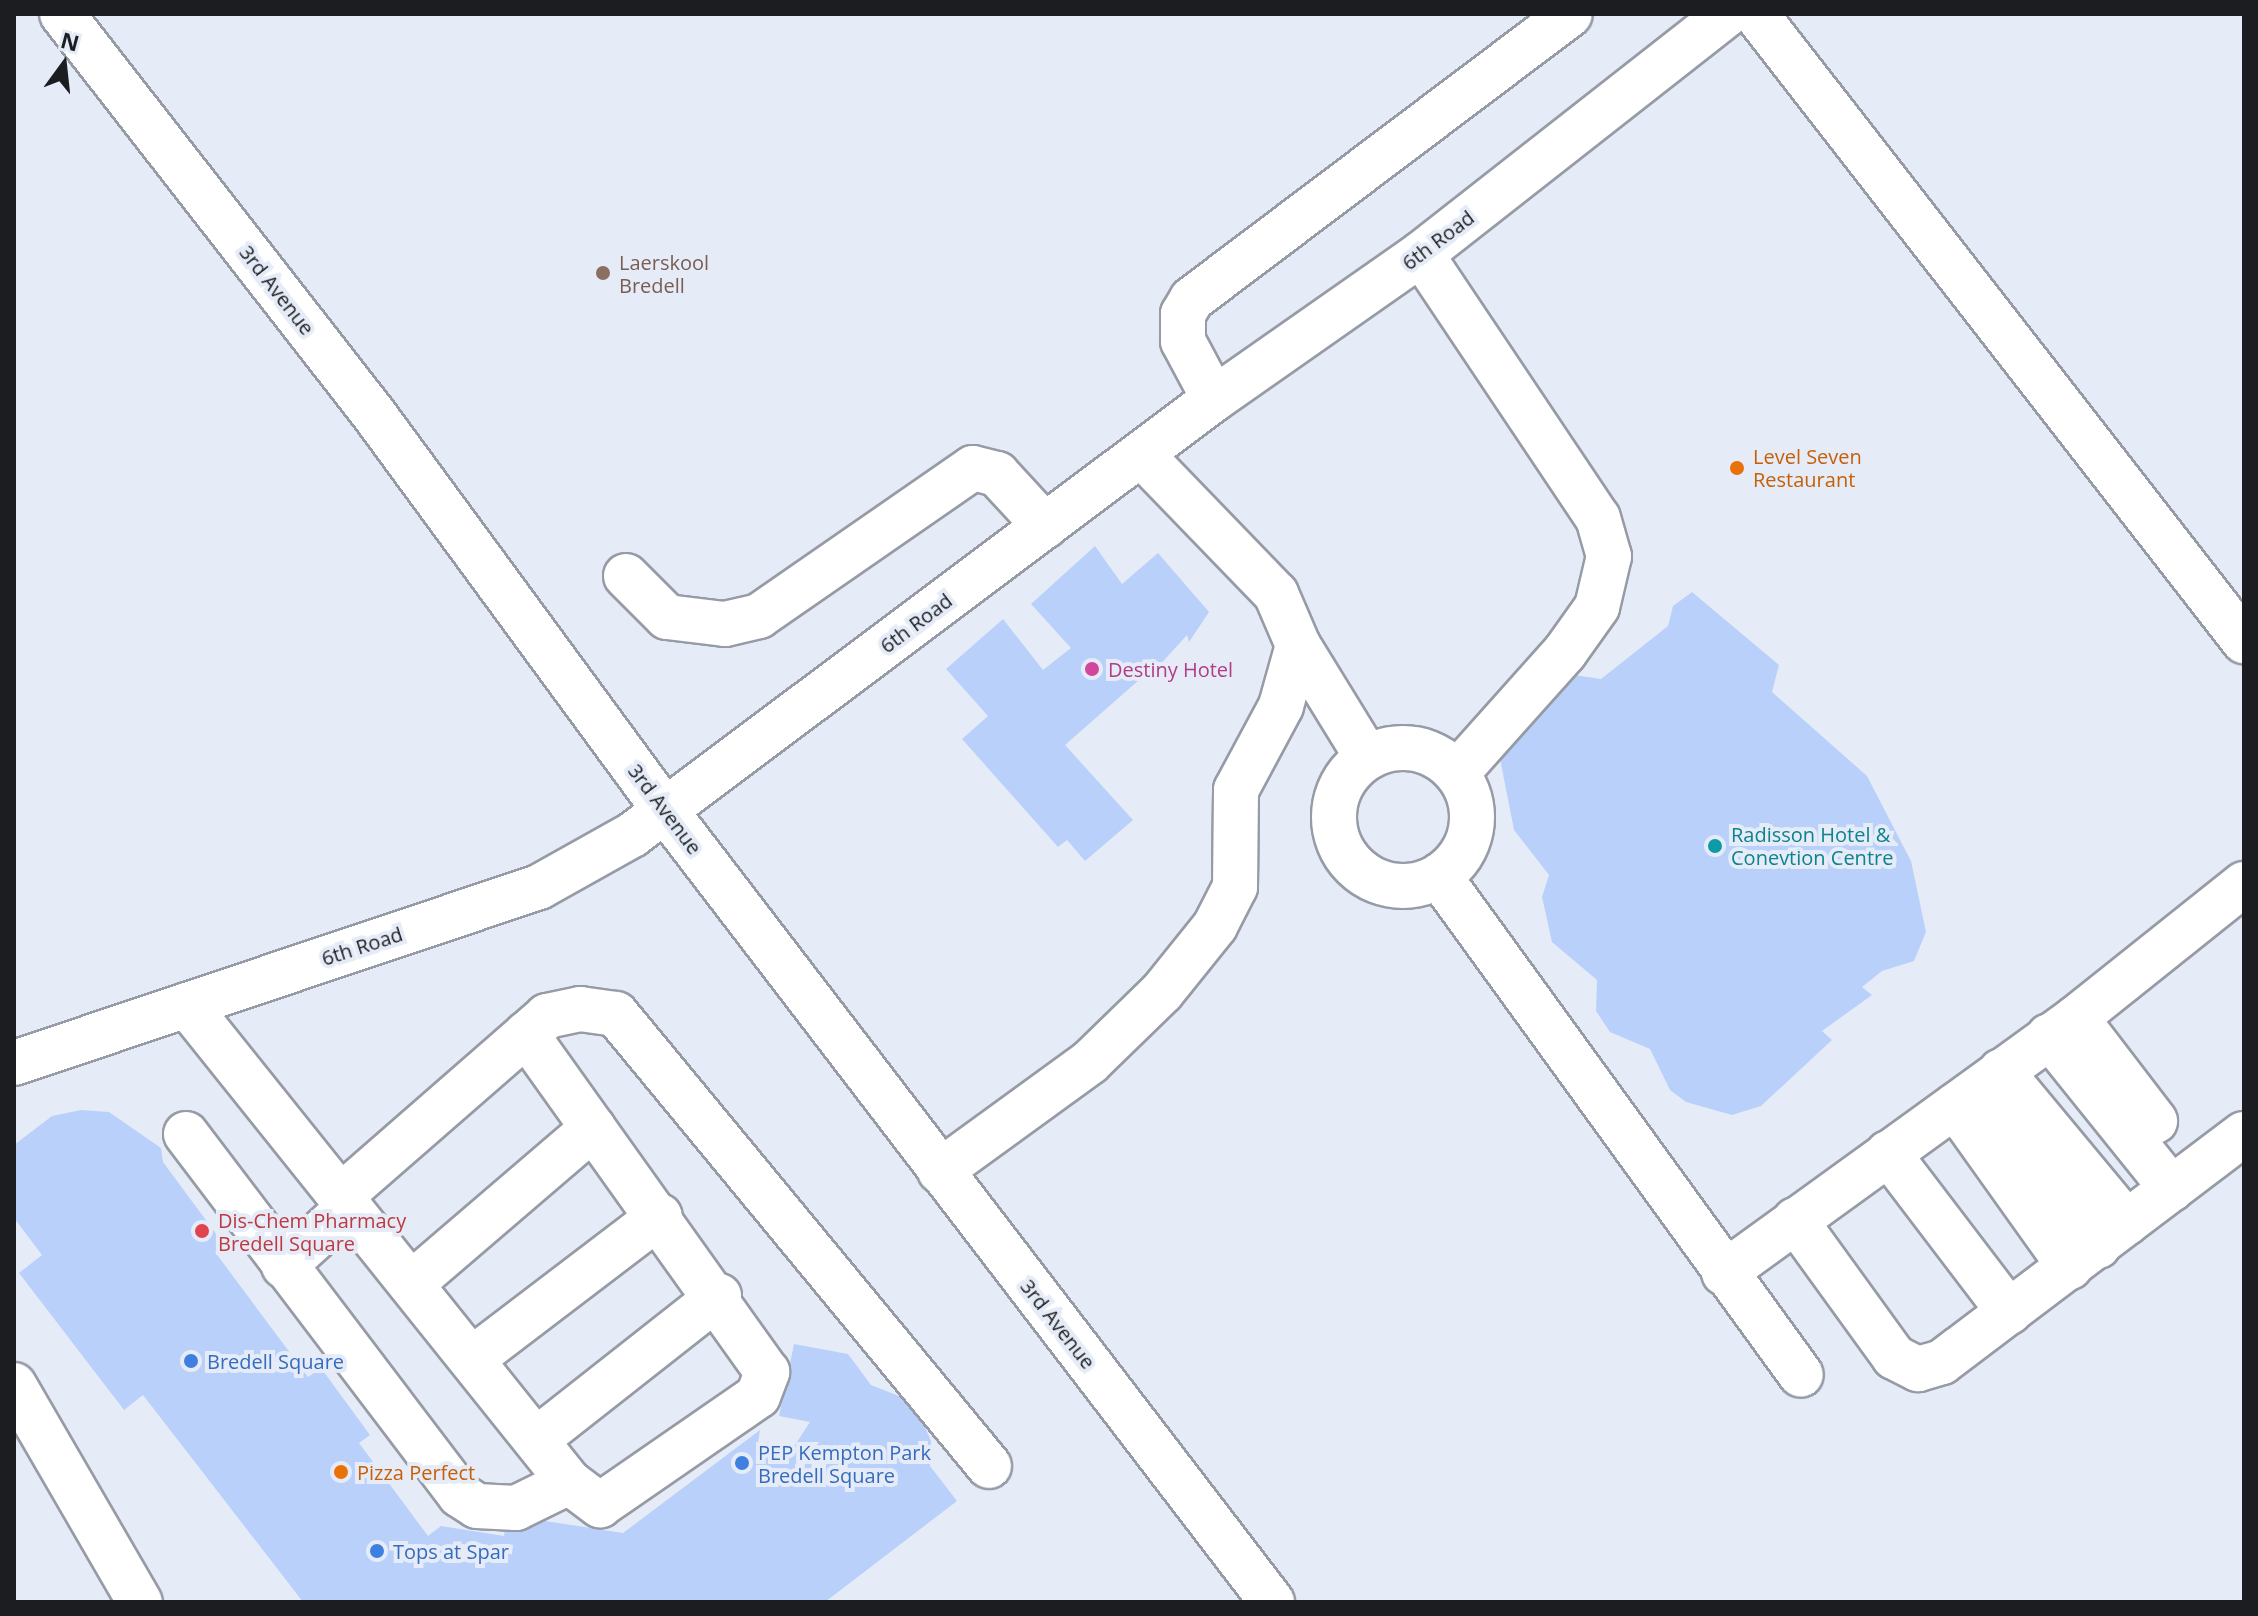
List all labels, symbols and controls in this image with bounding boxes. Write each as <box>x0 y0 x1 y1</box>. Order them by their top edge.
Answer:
north arrow <box>24 24 104 104</box>
text: N <box>58 24 83 58</box>
street label: 6th Road <box>1397 205 1479 275</box>
street label: 3rd Avenue <box>235 241 319 339</box>
place label: Laerskool Bredell <box>619 250 709 297</box>
marker: Laerskool Bredell <box>594 264 612 282</box>
place label: Level Seven Restaurant <box>1753 444 1862 491</box>
marker: Level Seven Restaurant <box>1728 459 1746 477</box>
street label: 6th Road <box>875 588 957 658</box>
place label: Destiny Hotel <box>1108 657 1233 681</box>
marker: Destiny Hotel <box>1083 660 1101 678</box>
street label: 3rd Avenue <box>623 759 707 859</box>
place label: Radisson Hotel & Conevtion Centre <box>1731 822 1893 869</box>
marker: Radisson Hotel & Conevtion Centre <box>1706 837 1724 855</box>
street label: 6th Road <box>318 922 406 970</box>
place label: Dis-Chem Pharmacy Bredell Square <box>218 1208 406 1255</box>
marker: Dis-Chem Pharmacy Bredell Square <box>193 1222 211 1240</box>
street label: 3rd Avenue <box>1016 1275 1100 1373</box>
place label: Bredell Square <box>207 1349 344 1373</box>
marker: Bredell Square <box>182 1352 200 1370</box>
place label: PEP Kempton Park Bredell Square <box>758 1440 931 1487</box>
marker: PEP Kempton Park Bredell Square <box>733 1454 751 1472</box>
place label: Pizza Perfect <box>357 1460 475 1484</box>
marker: Pizza Perfect <box>332 1463 350 1481</box>
place label: Tops at Spar <box>393 1539 509 1563</box>
marker: Tops at Spar <box>368 1542 386 1560</box>

